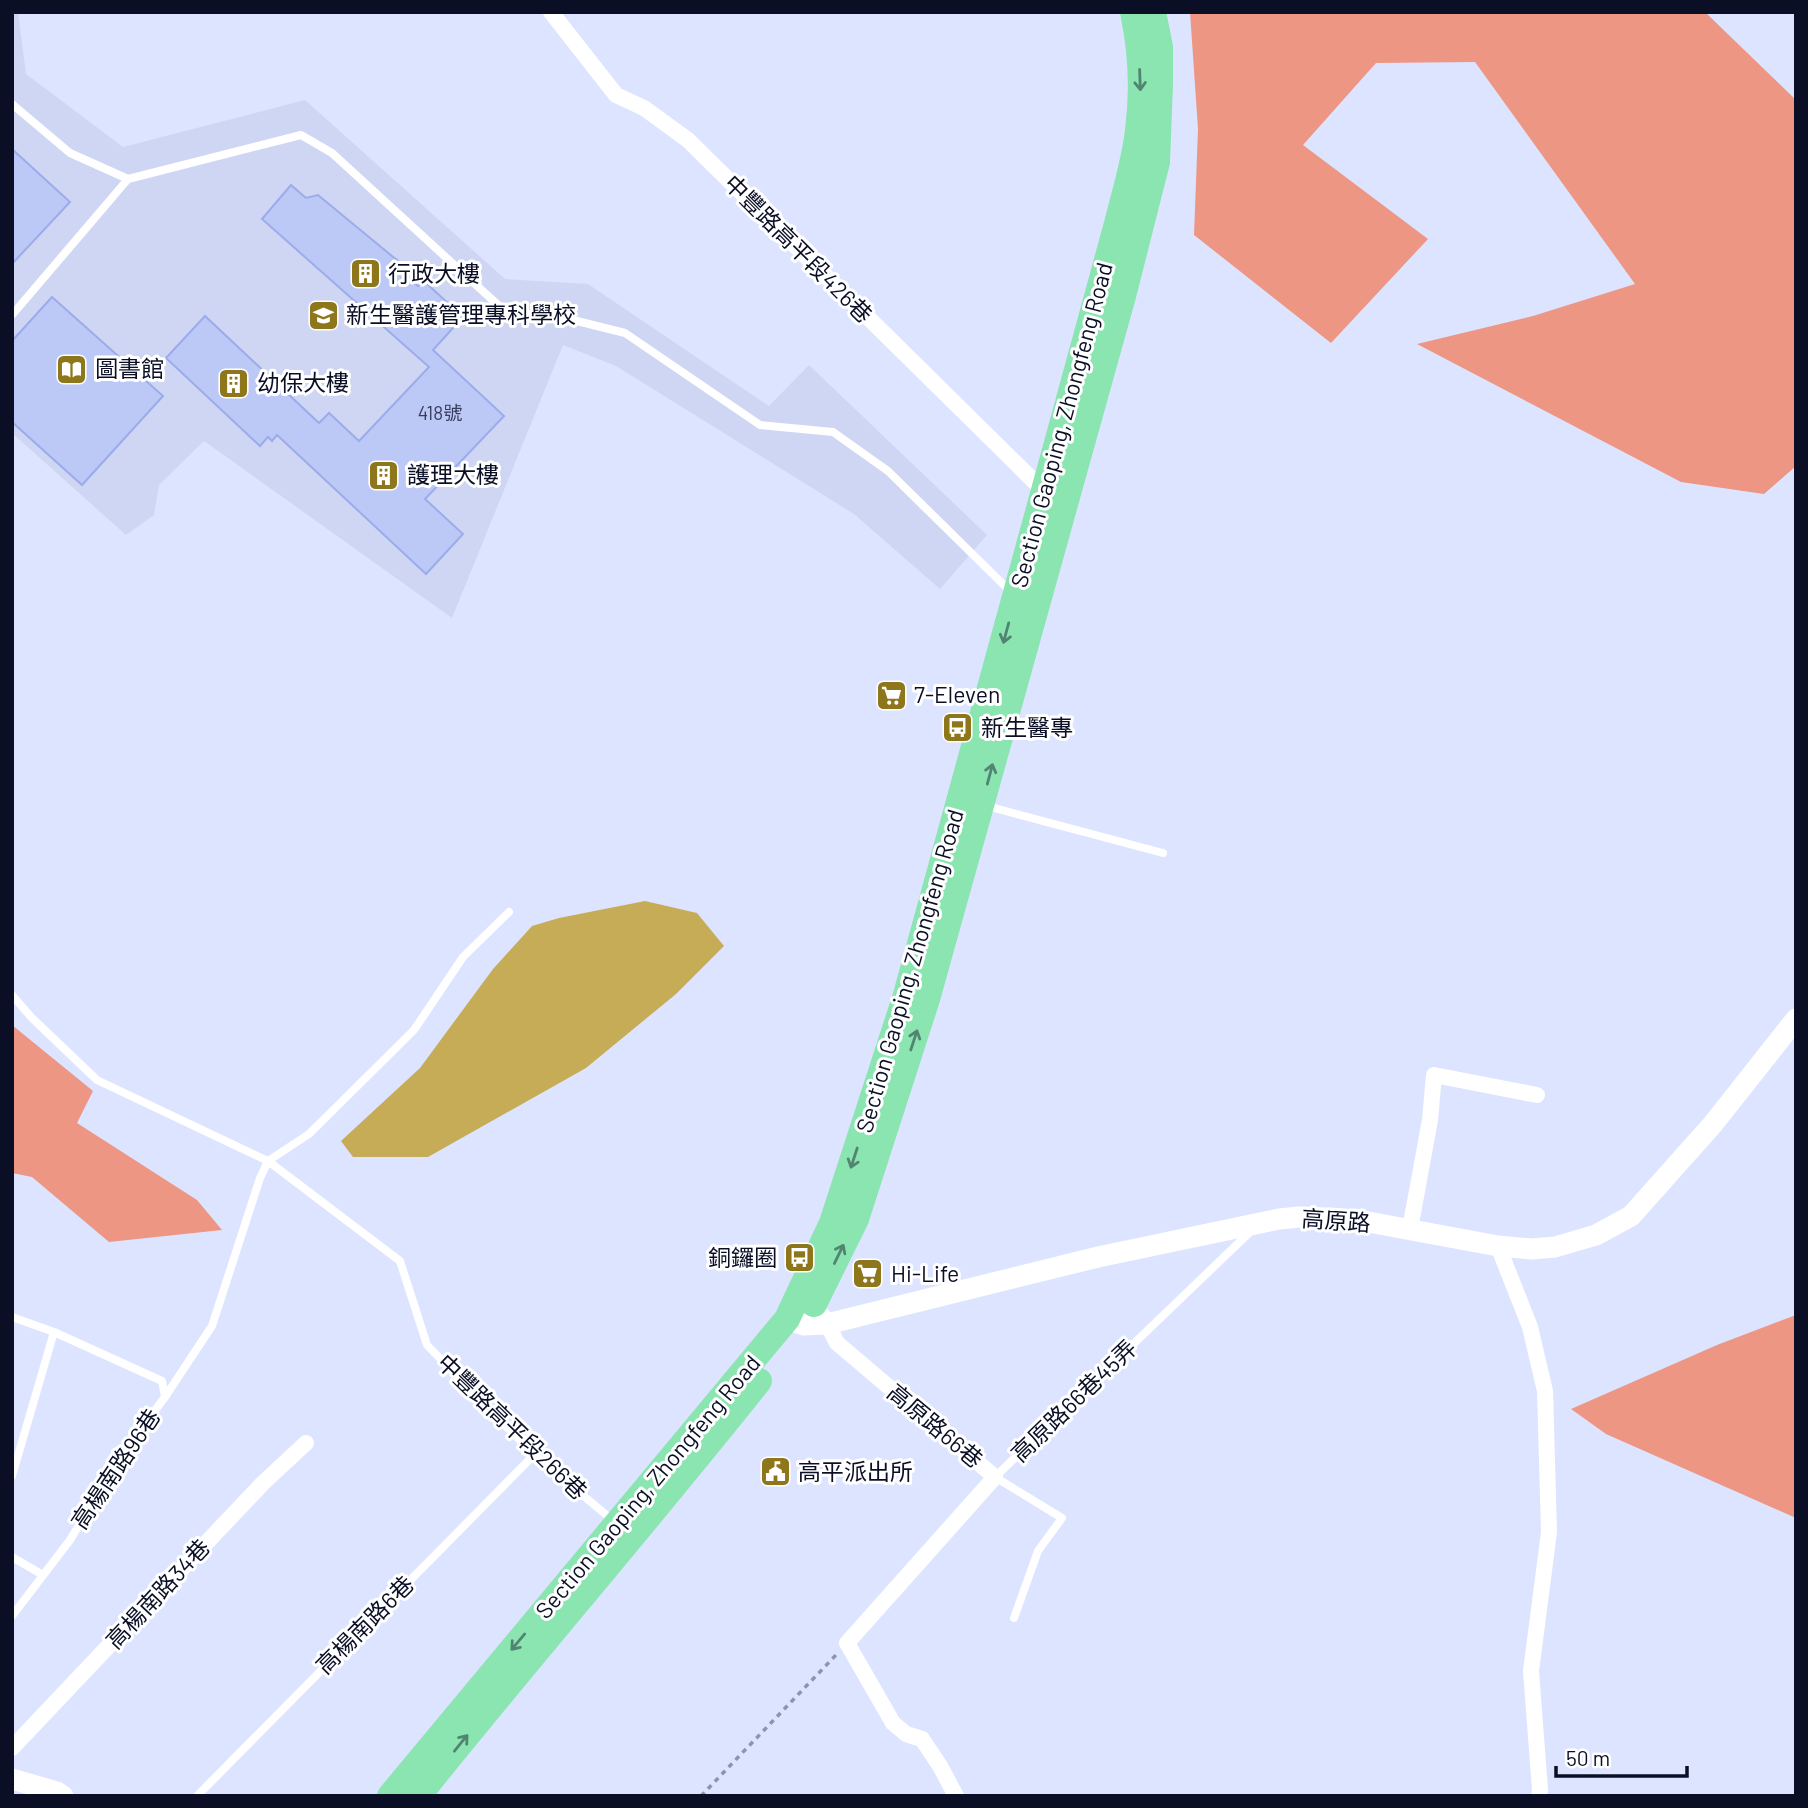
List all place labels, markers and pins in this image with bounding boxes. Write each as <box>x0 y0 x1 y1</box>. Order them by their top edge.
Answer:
building icon: 行政大樓 <box>348 257 382 291</box>
place label: 行政大樓 <box>388 259 480 287</box>
school or university icon: 新生醫護管理專科學校 <box>306 298 340 332</box>
place label: 新生醫護管理專科學校 <box>346 300 576 328</box>
library icon: 圖書館 <box>55 352 89 386</box>
place label: 圖書館 <box>95 354 164 382</box>
building icon: 幼保大樓 <box>217 366 251 400</box>
place label: 幼保大樓 <box>257 368 349 396</box>
building icon: 護理大樓 <box>367 458 401 492</box>
place label: 護理大樓 <box>407 460 499 488</box>
supermarket icon: 7-Eleven <box>874 678 908 712</box>
place label: 7-Eleven <box>914 680 1000 708</box>
bus stop icon: 新生醫專 <box>941 711 975 745</box>
place label: 新生醫專 <box>981 713 1073 741</box>
bus stop icon: 銅鑼圈 <box>783 1241 817 1275</box>
place label: 銅鑼圈 <box>708 1243 777 1271</box>
supermarket icon: Hi-Life <box>851 1257 885 1291</box>
place label: Hi-Life <box>891 1259 959 1287</box>
public building icon: 高平派出所 <box>758 1455 792 1489</box>
place label: 高平派出所 <box>798 1457 913 1485</box>

